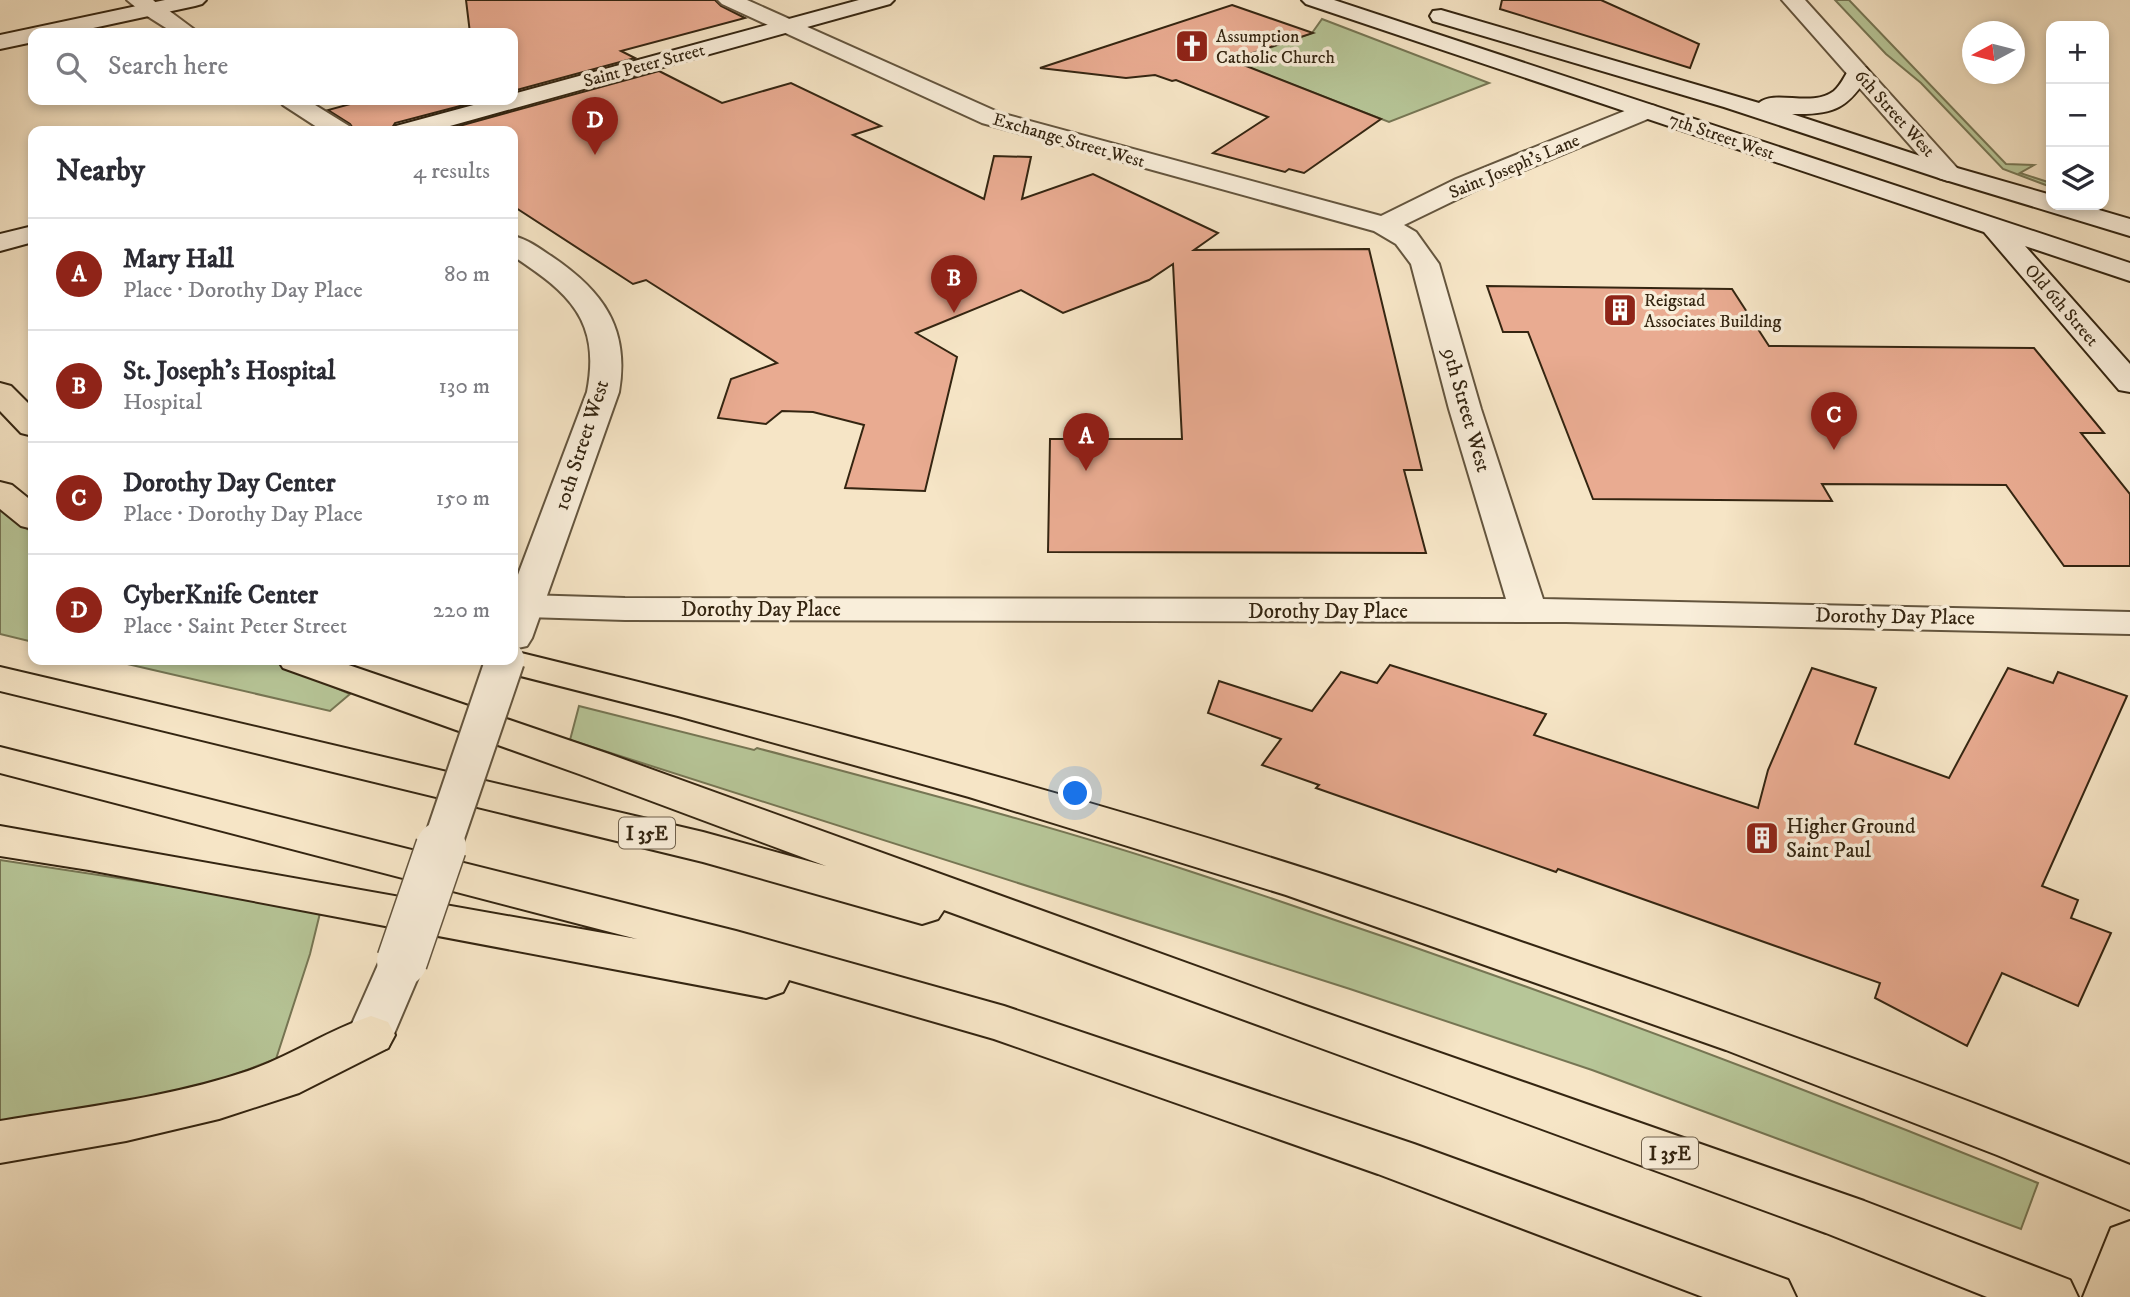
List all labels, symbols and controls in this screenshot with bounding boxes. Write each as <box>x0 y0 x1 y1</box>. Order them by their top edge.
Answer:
north arrow <box>1962 21 2025 84</box>
map controls <box>2046 21 2109 210</box>
button: + <box>2046 21 2109 84</box>
place label: Assumption Catholic Church <box>1216 26 1335 69</box>
church icon: Assumption Catholic Church <box>1173 27 1211 65</box>
search box <box>28 28 518 105</box>
street label: Saint Peter Street <box>581 39 708 93</box>
icon: search <box>52 48 90 86</box>
text: Search here <box>108 50 228 83</box>
street label: 6th Street West <box>1849 66 1939 162</box>
button: − <box>2046 84 2109 147</box>
pin: D <box>572 97 618 155</box>
street label: Exchange Street West <box>990 109 1147 173</box>
street label: 7th Street West <box>1666 109 1777 165</box>
street label: Saint Joseph's Lane <box>1446 130 1583 204</box>
button: layers <box>2046 147 2109 210</box>
text: Nearby <box>56 153 145 190</box>
text: 4 results <box>413 157 490 186</box>
text: Mary Hall <box>123 243 234 276</box>
pin: B <box>931 255 977 313</box>
text: A <box>72 260 86 289</box>
text: 80 m <box>444 260 490 289</box>
street label: Old 6th Street <box>2020 260 2103 351</box>
text: Place · Dorothy Day Place <box>123 276 363 305</box>
place label: Reigstad Associates Building <box>1644 290 1782 333</box>
building icon: Reigstad Associates Building <box>1601 291 1639 329</box>
street label: 9th Street West <box>1436 344 1496 475</box>
text: St. Joseph's Hospital <box>123 355 335 388</box>
text: B <box>72 372 86 401</box>
text: 130 m <box>438 372 490 401</box>
street label: 10th Street West <box>549 376 615 514</box>
text: Hospital <box>123 388 202 417</box>
pin: C <box>1811 392 1857 450</box>
pin: A <box>1063 413 1109 471</box>
text: Dorothy Day Center <box>123 467 335 500</box>
text: C <box>71 484 87 513</box>
text: 150 m <box>436 484 490 513</box>
text: Place · Dorothy Day Place <box>123 500 363 529</box>
text: CyberKnife Center <box>123 579 318 612</box>
text: D <box>70 596 88 625</box>
text: 220 m <box>433 596 490 625</box>
street label: Dorothy Day Place <box>681 597 841 623</box>
street label: Dorothy Day Place <box>1248 599 1408 625</box>
street label: Dorothy Day Place <box>1815 603 1975 631</box>
text: Place · Saint Peter Street <box>123 612 347 641</box>
your location <box>1058 776 1092 810</box>
place label: Higher Ground Saint Paul <box>1786 814 1916 864</box>
road number: I 35E <box>619 818 675 848</box>
building icon: Higher Ground Saint Paul <box>1743 819 1781 857</box>
road number: I 35E <box>1642 1138 1698 1168</box>

